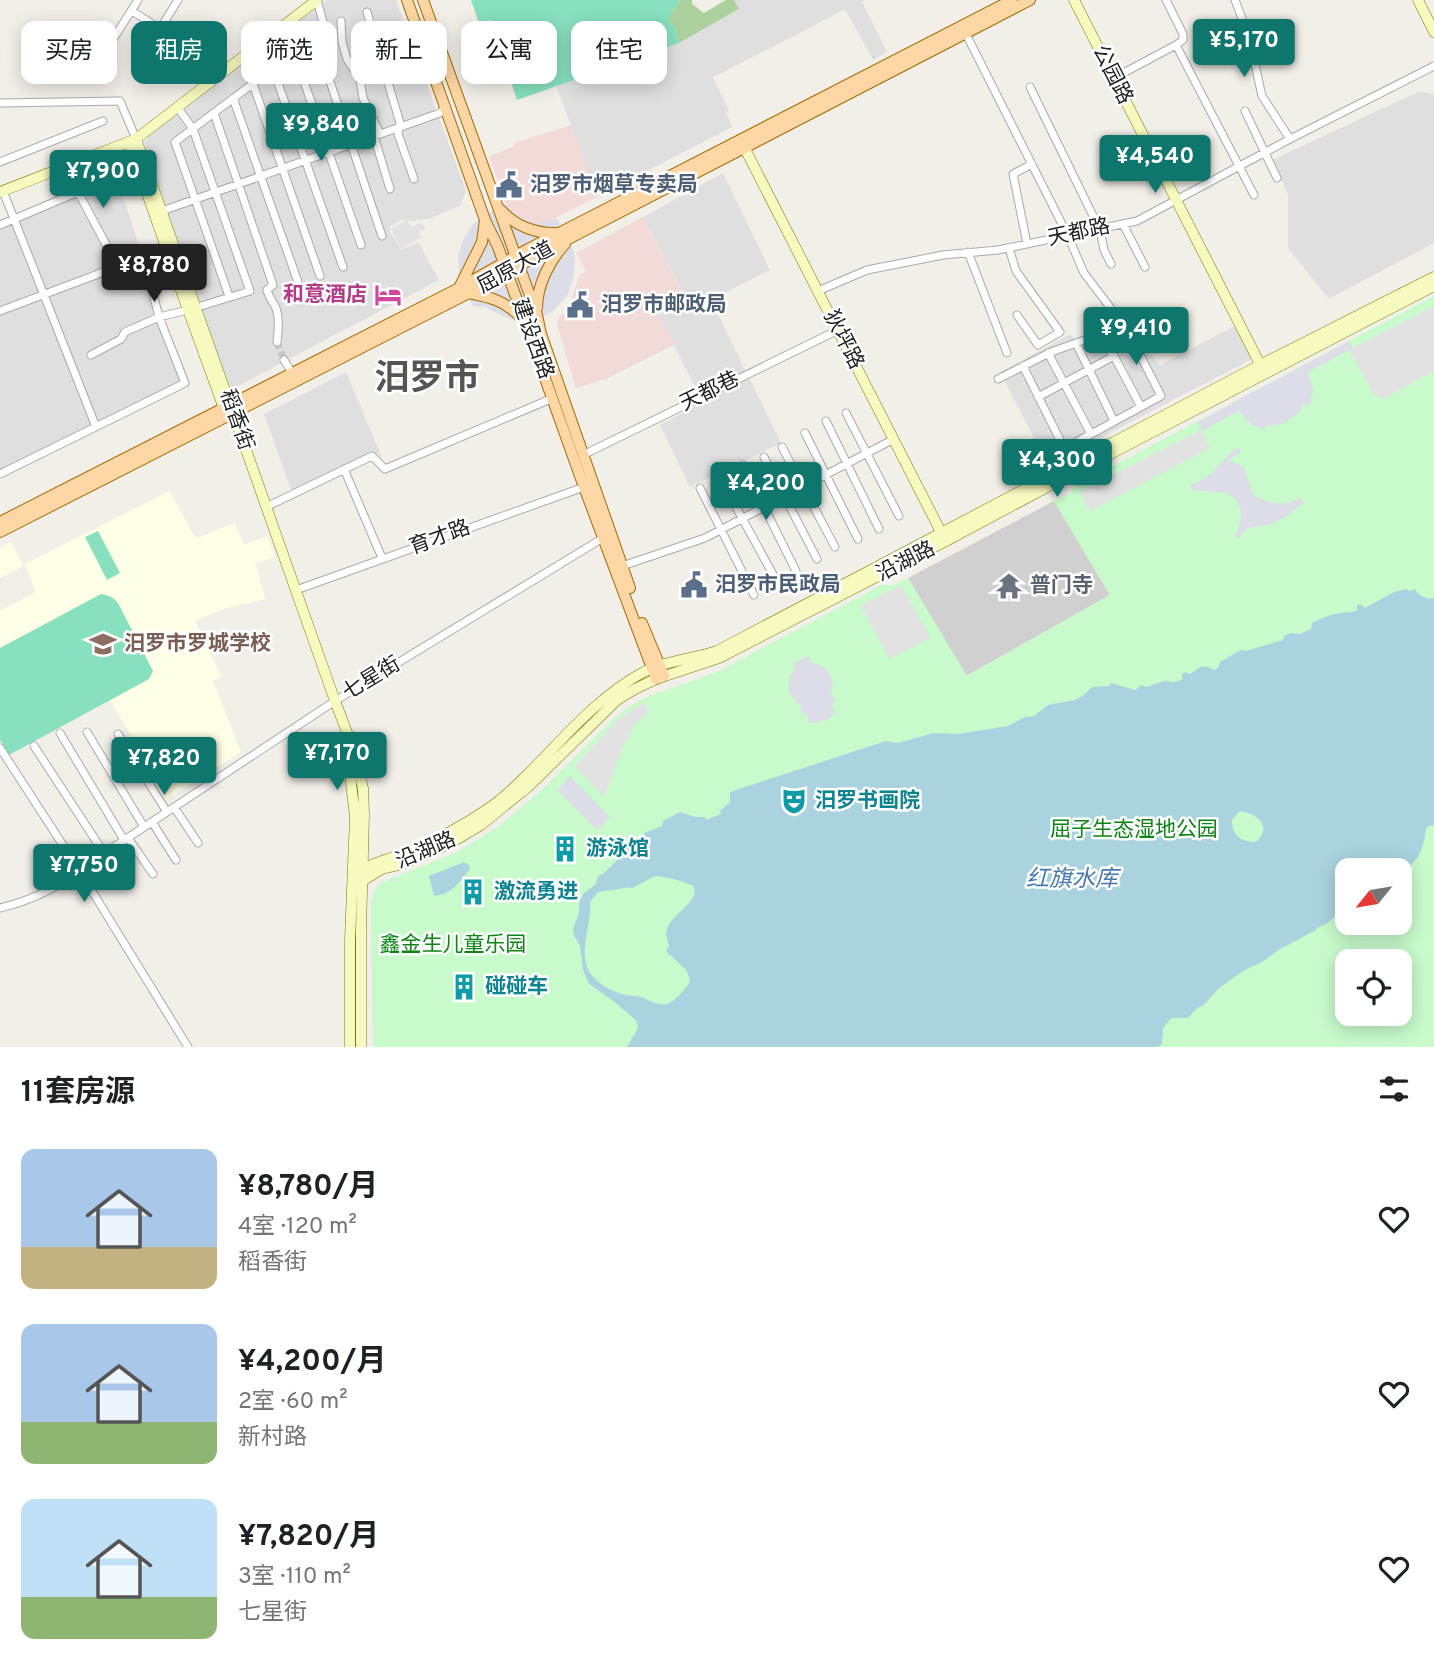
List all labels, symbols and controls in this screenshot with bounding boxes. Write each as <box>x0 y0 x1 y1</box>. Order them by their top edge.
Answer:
pin: ¥5,170 <box>1187 20 1301 79</box>
chip: 买房 <box>21 21 117 84</box>
chip: 租房 <box>131 21 227 84</box>
chip: 筛选 <box>241 21 337 84</box>
chip: 新上 <box>351 21 447 84</box>
chip: 公寓 <box>461 21 557 84</box>
chip: 住宅 <box>571 21 667 84</box>
text: ¥5,170 <box>1209 27 1279 56</box>
street label: 公园路 <box>1086 41 1138 109</box>
pin: ¥9,840 <box>264 104 378 163</box>
text: ¥9,840 <box>282 111 360 140</box>
pin: ¥4,540 <box>1098 136 1212 195</box>
text: ¥4,540 <box>1116 143 1194 172</box>
pin: ¥7,900 <box>46 150 160 210</box>
text: ¥7,900 <box>66 158 140 187</box>
public building icon: 汨罗市烟草专卖局 <box>494 170 524 200</box>
place label: 汨罗市烟草专卖局 <box>530 172 698 199</box>
street label: 天都路 <box>1045 213 1113 253</box>
street label: 屈原大道 <box>473 236 559 300</box>
pin: ¥8,780 <box>97 244 211 304</box>
text: ¥8,780 <box>118 252 190 281</box>
hotel icon: 和意酒店 <box>373 280 403 310</box>
place label: 和意酒店 <box>283 282 367 309</box>
public building icon: 汨罗市邮政局 <box>565 290 595 320</box>
place label: 汨罗市邮政局 <box>601 292 727 319</box>
street label: 建设西路 <box>505 295 559 383</box>
street label: 狄坪路 <box>817 306 869 374</box>
pin: ¥9,410 <box>1079 308 1193 367</box>
text: ¥9,410 <box>1100 315 1172 344</box>
district label: 汨罗市 <box>374 358 480 402</box>
street label: 天都巷 <box>676 366 744 418</box>
street label: 稻香街 <box>213 386 259 454</box>
pin: ¥4,300 <box>1000 440 1114 499</box>
text: ¥4,300 <box>1018 447 1096 476</box>
pin: ¥4,200 <box>709 462 823 522</box>
text: ¥4,200 <box>727 470 805 499</box>
street label: 育才路 <box>406 515 474 561</box>
street label: 沿湖路 <box>872 536 940 588</box>
public building icon: 汨罗市民政局 <box>679 570 709 600</box>
temple icon: 普门寺 <box>994 571 1024 601</box>
place label: 汨罗市民政局 <box>715 572 841 599</box>
place label: 普门寺 <box>1030 573 1093 600</box>
school or university icon: 汨罗市罗城学校 <box>88 629 118 659</box>
place label: 汨罗市罗城学校 <box>124 631 271 658</box>
street label: 七星街 <box>338 651 406 707</box>
pin: ¥7,170 <box>280 732 394 792</box>
pin: ¥7,820 <box>107 738 221 797</box>
text: ¥7,170 <box>304 740 370 769</box>
text: ¥7,820 <box>127 745 201 774</box>
theatre icon: 汨罗书画院 <box>779 786 809 816</box>
place label: 汨罗书画院 <box>815 788 920 815</box>
park label: 屈子生态湿地公园 <box>1050 817 1218 844</box>
street label: 沿湖路 <box>392 826 460 876</box>
building icon: 游泳馆 <box>550 834 580 864</box>
place label: 游泳馆 <box>586 836 649 863</box>
pin: ¥7,750 <box>27 844 141 904</box>
text: ¥7,750 <box>49 852 119 881</box>
north arrow <box>1335 858 1412 934</box>
map controls <box>1335 858 1412 1026</box>
water label: 红旗水库 <box>1026 866 1122 895</box>
building icon: 激流勇进 <box>458 877 488 907</box>
place label: 激流勇进 <box>494 879 578 906</box>
park label: 鑫金生儿童乐园 <box>380 932 527 959</box>
button: locate <box>1335 949 1412 1026</box>
building icon: 碰碰车 <box>449 972 479 1002</box>
place label: 碰碰车 <box>485 974 548 1001</box>
icon: filters <box>1375 1070 1413 1108</box>
text: 11套房源 <box>21 1075 135 1112</box>
text: ¥8,780/月 <box>238 1169 378 1206</box>
icon: home <box>77 1177 161 1261</box>
icon: heart <box>1375 1200 1413 1238</box>
text: 4室 · 120 m² <box>238 1213 357 1242</box>
text: 稻香街 <box>238 1249 307 1278</box>
text: ¥4,200/月 <box>238 1344 386 1381</box>
icon: home <box>77 1352 161 1436</box>
icon: heart <box>1375 1375 1413 1413</box>
text: 2室 · 60 m² <box>238 1388 348 1417</box>
text: 新村路 <box>238 1424 307 1453</box>
text: ¥7,820/月 <box>238 1519 379 1556</box>
icon: home <box>77 1527 161 1611</box>
icon: heart <box>1375 1550 1413 1588</box>
text: 3室 · 110 m² <box>238 1563 351 1592</box>
text: 七星街 <box>238 1599 307 1628</box>

